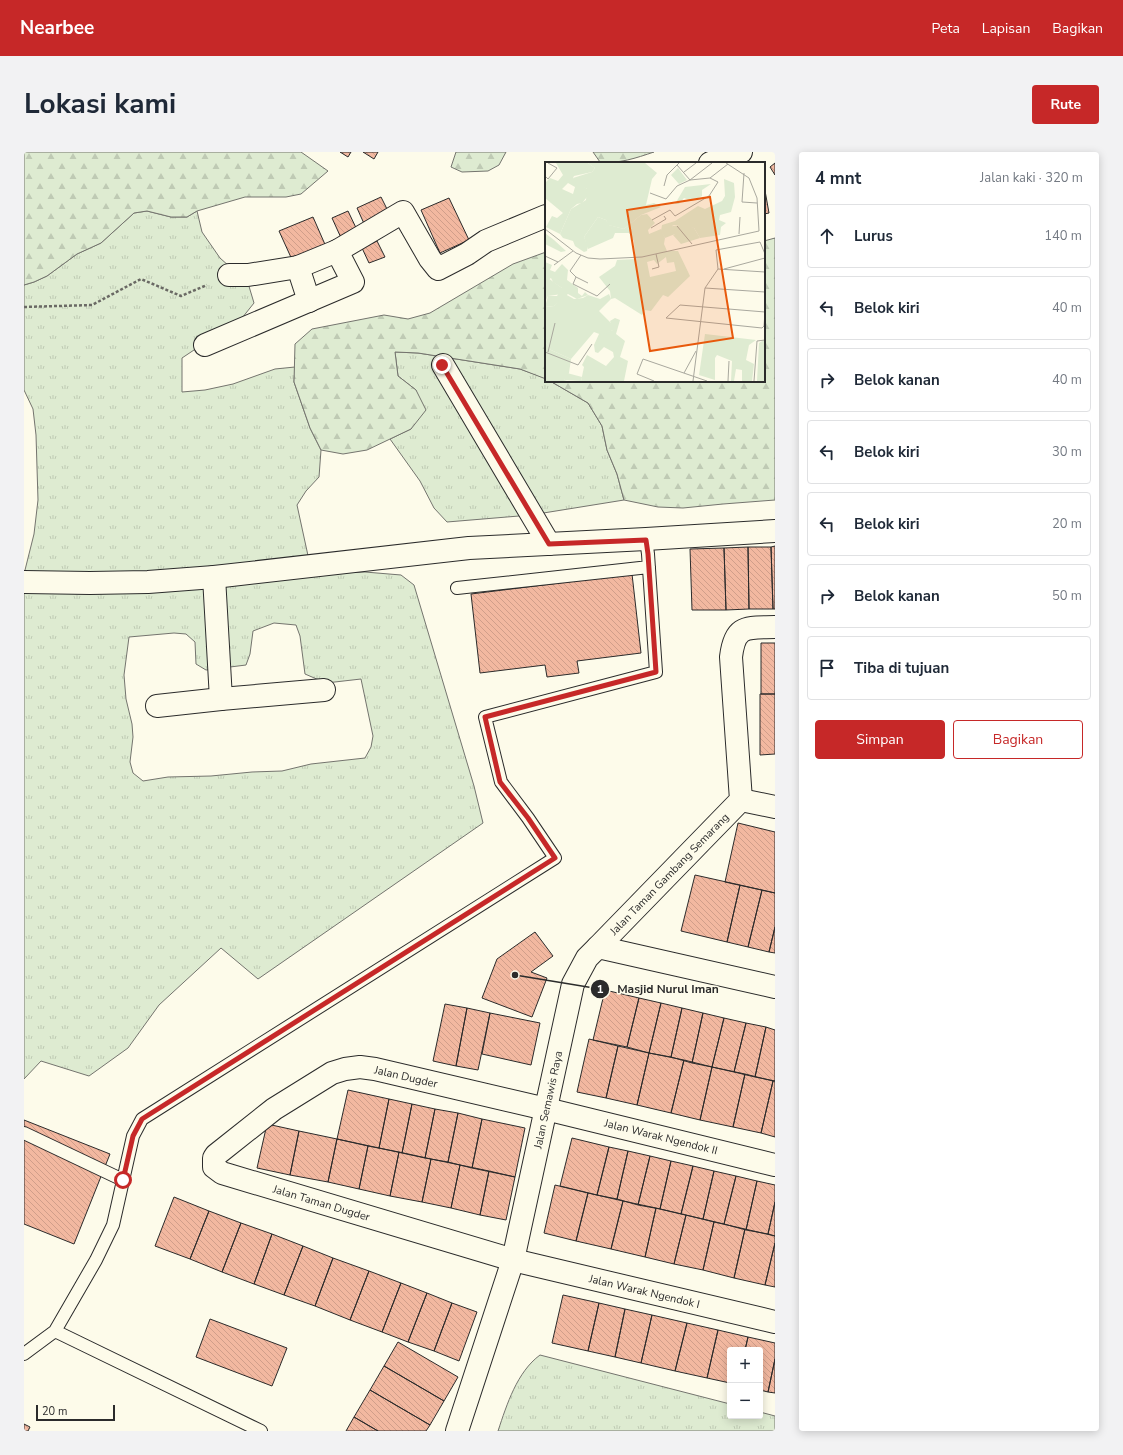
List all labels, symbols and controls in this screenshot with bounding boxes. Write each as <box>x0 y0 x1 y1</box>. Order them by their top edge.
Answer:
text: Nearbee <box>20 15 94 41</box>
text: Peta <box>932 19 960 38</box>
text: Lapisan <box>982 19 1030 38</box>
text: Bagikan <box>1052 19 1103 38</box>
text: Lokasi kami <box>24 85 176 123</box>
button: Rute <box>1032 85 1099 124</box>
inset map <box>545 162 765 382</box>
text: 4 mnt <box>815 167 861 190</box>
text: Jalan kaki · 320 m <box>980 169 1083 187</box>
icon: ahead <box>816 225 838 247</box>
text: Lurus <box>854 226 893 246</box>
text: 140 m <box>1044 227 1082 245</box>
icon: left <box>816 297 838 319</box>
text: Belok kiri <box>854 298 919 318</box>
text: 40 m <box>1052 299 1082 317</box>
route end <box>433 356 451 374</box>
icon: right <box>816 369 838 391</box>
text: Belok kanan <box>854 370 940 390</box>
text: 40 m <box>1052 371 1082 389</box>
icon: left <box>816 441 838 463</box>
text: Belok kiri <box>854 442 919 462</box>
text: 30 m <box>1052 443 1082 461</box>
icon: left <box>816 513 838 535</box>
text: Belok kiri <box>854 514 919 534</box>
text: 20 m <box>1052 515 1082 533</box>
icon: right <box>816 585 838 607</box>
text: Belok kanan <box>854 586 940 606</box>
text: 50 m <box>1052 587 1082 605</box>
icon: arrive <box>816 657 838 679</box>
text: Tiba di tujuan <box>854 658 949 678</box>
button: Simpan <box>815 720 945 759</box>
button: Bagikan <box>953 720 1083 759</box>
street label: Jalan Taman Gambang Semarang <box>606 810 732 939</box>
callout: Masjid Nurul Iman <box>590 977 727 1001</box>
text: 1 <box>596 981 604 997</box>
text: Masjid Nurul Iman <box>617 981 719 997</box>
street label: Jalan Semawis Raya <box>530 1049 566 1151</box>
street label: Jalan Dugder <box>372 1062 439 1092</box>
street label: Jalan Warak Ngendok II <box>602 1115 719 1158</box>
route start <box>114 1171 132 1189</box>
street label: Jalan Taman Dugder <box>270 1181 372 1224</box>
street label: Jalan Warak Ngendok I <box>587 1271 701 1311</box>
map controls <box>727 1347 763 1419</box>
button: + <box>727 1347 763 1383</box>
button: − <box>727 1383 763 1419</box>
scale bar <box>36 1403 115 1422</box>
text: 20 m <box>42 1404 67 1419</box>

